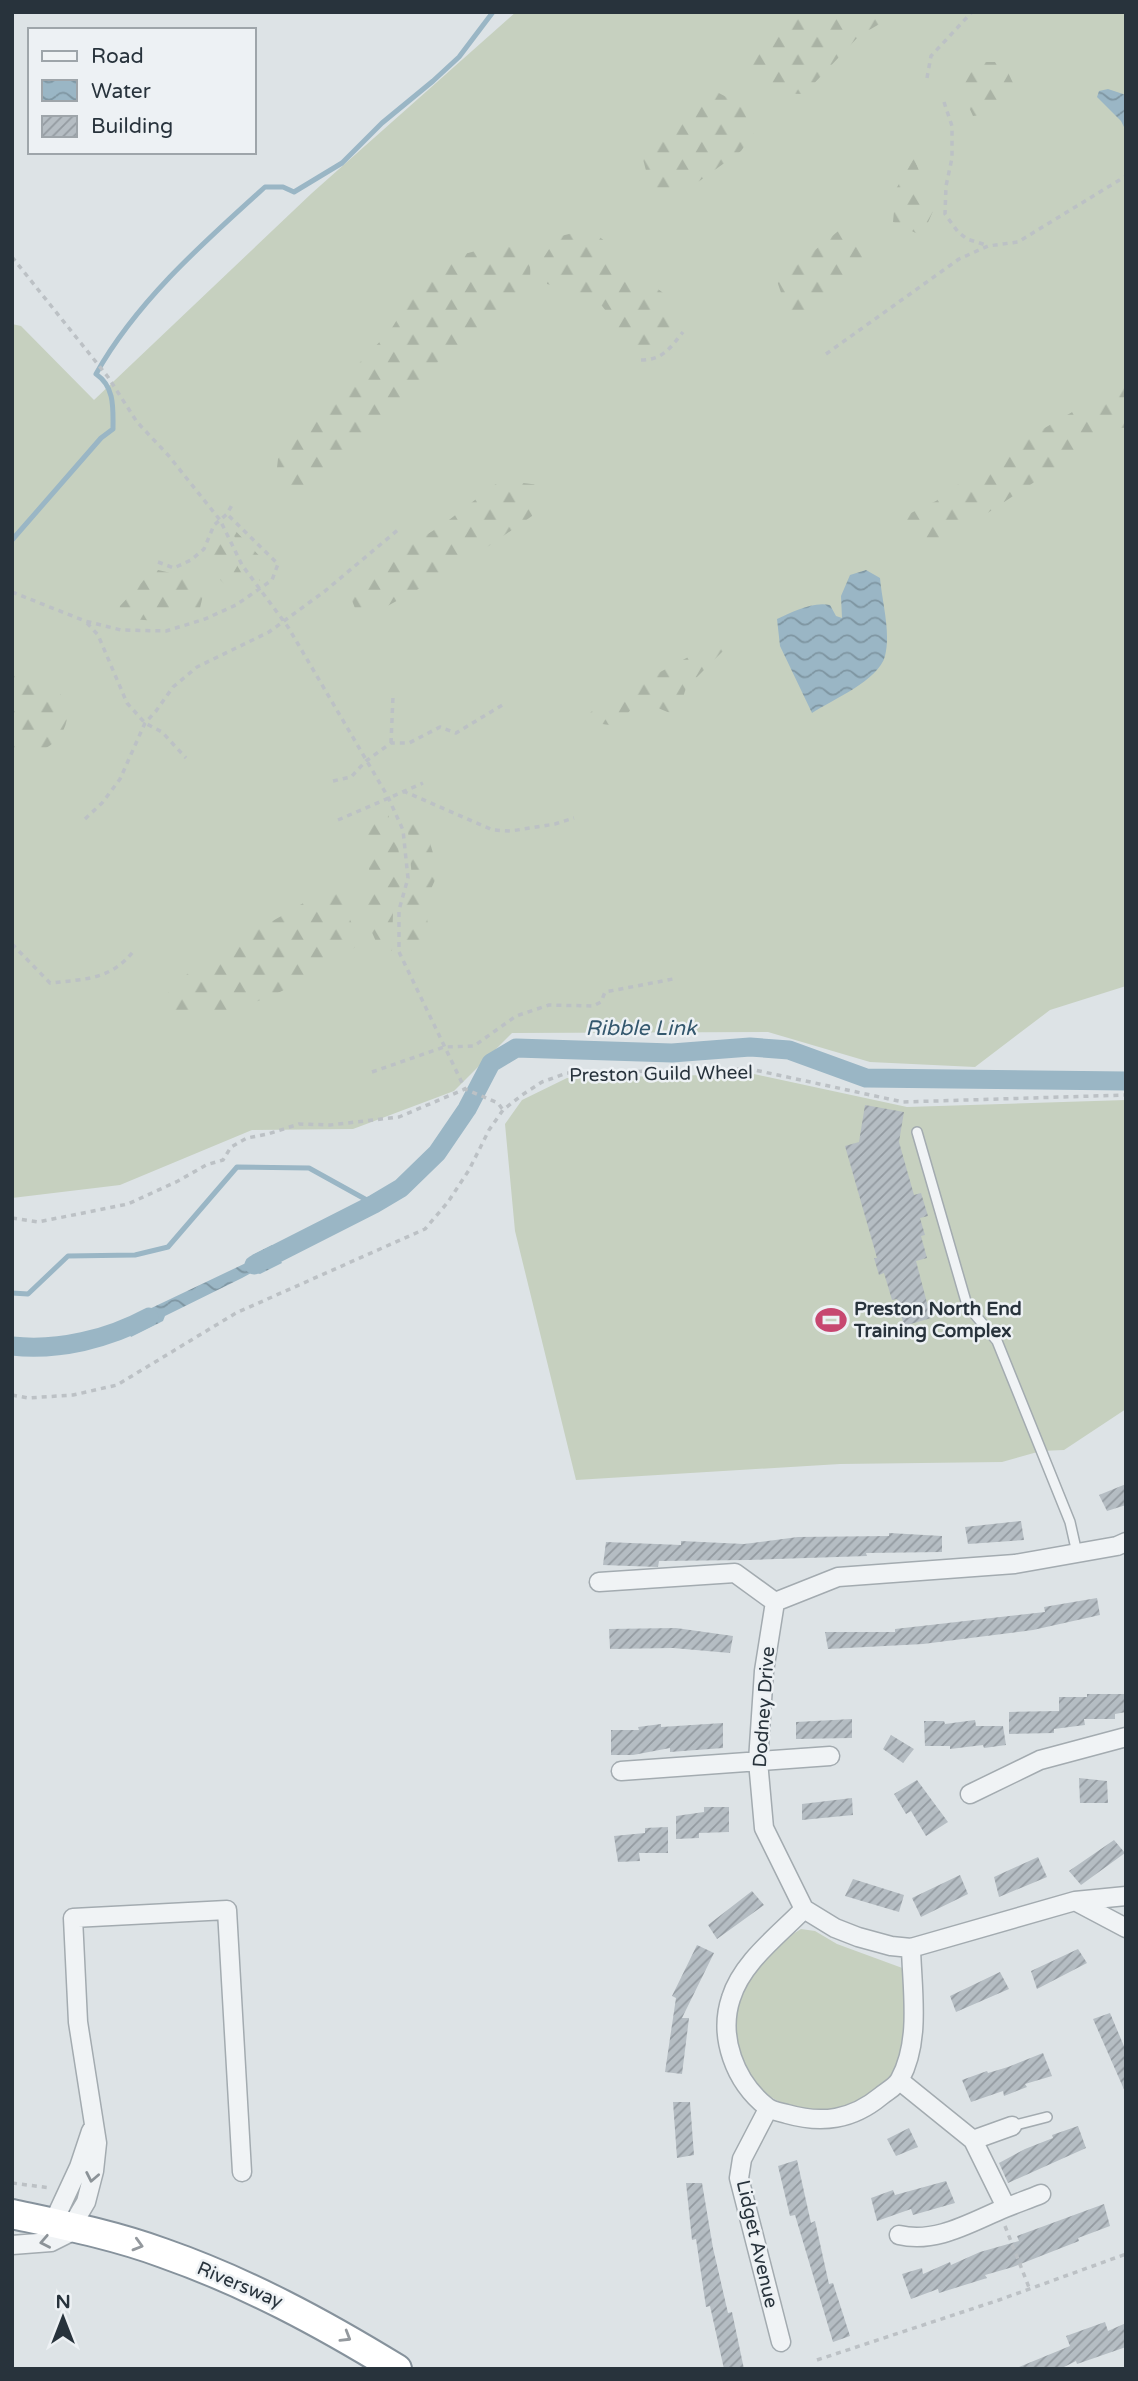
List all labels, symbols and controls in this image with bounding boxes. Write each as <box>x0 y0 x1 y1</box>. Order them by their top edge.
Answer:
legend <box>28 28 256 154</box>
text: Road <box>91 44 144 69</box>
text: Water <box>91 79 151 104</box>
text: Building <box>91 114 173 139</box>
water label: Ribble Link <box>586 1016 698 1041</box>
street label: Preston Guild Wheel <box>569 1061 753 1087</box>
place label: Preston North End Training Complex <box>853 1298 1022 1343</box>
sports icon: Preston North End Training Complex <box>814 1303 848 1337</box>
street label: Dodney Drive <box>749 1646 779 1768</box>
one-way arrow <box>85 2171 100 2183</box>
street label: Lidget Avenue <box>732 2178 782 2310</box>
one-way arrow <box>39 2234 51 2249</box>
one-way arrow <box>132 2237 144 2252</box>
street label: Riversway <box>194 2257 286 2313</box>
north arrow <box>28 2283 98 2353</box>
text: N <box>55 2291 71 2313</box>
one-way arrow <box>338 2329 351 2342</box>

